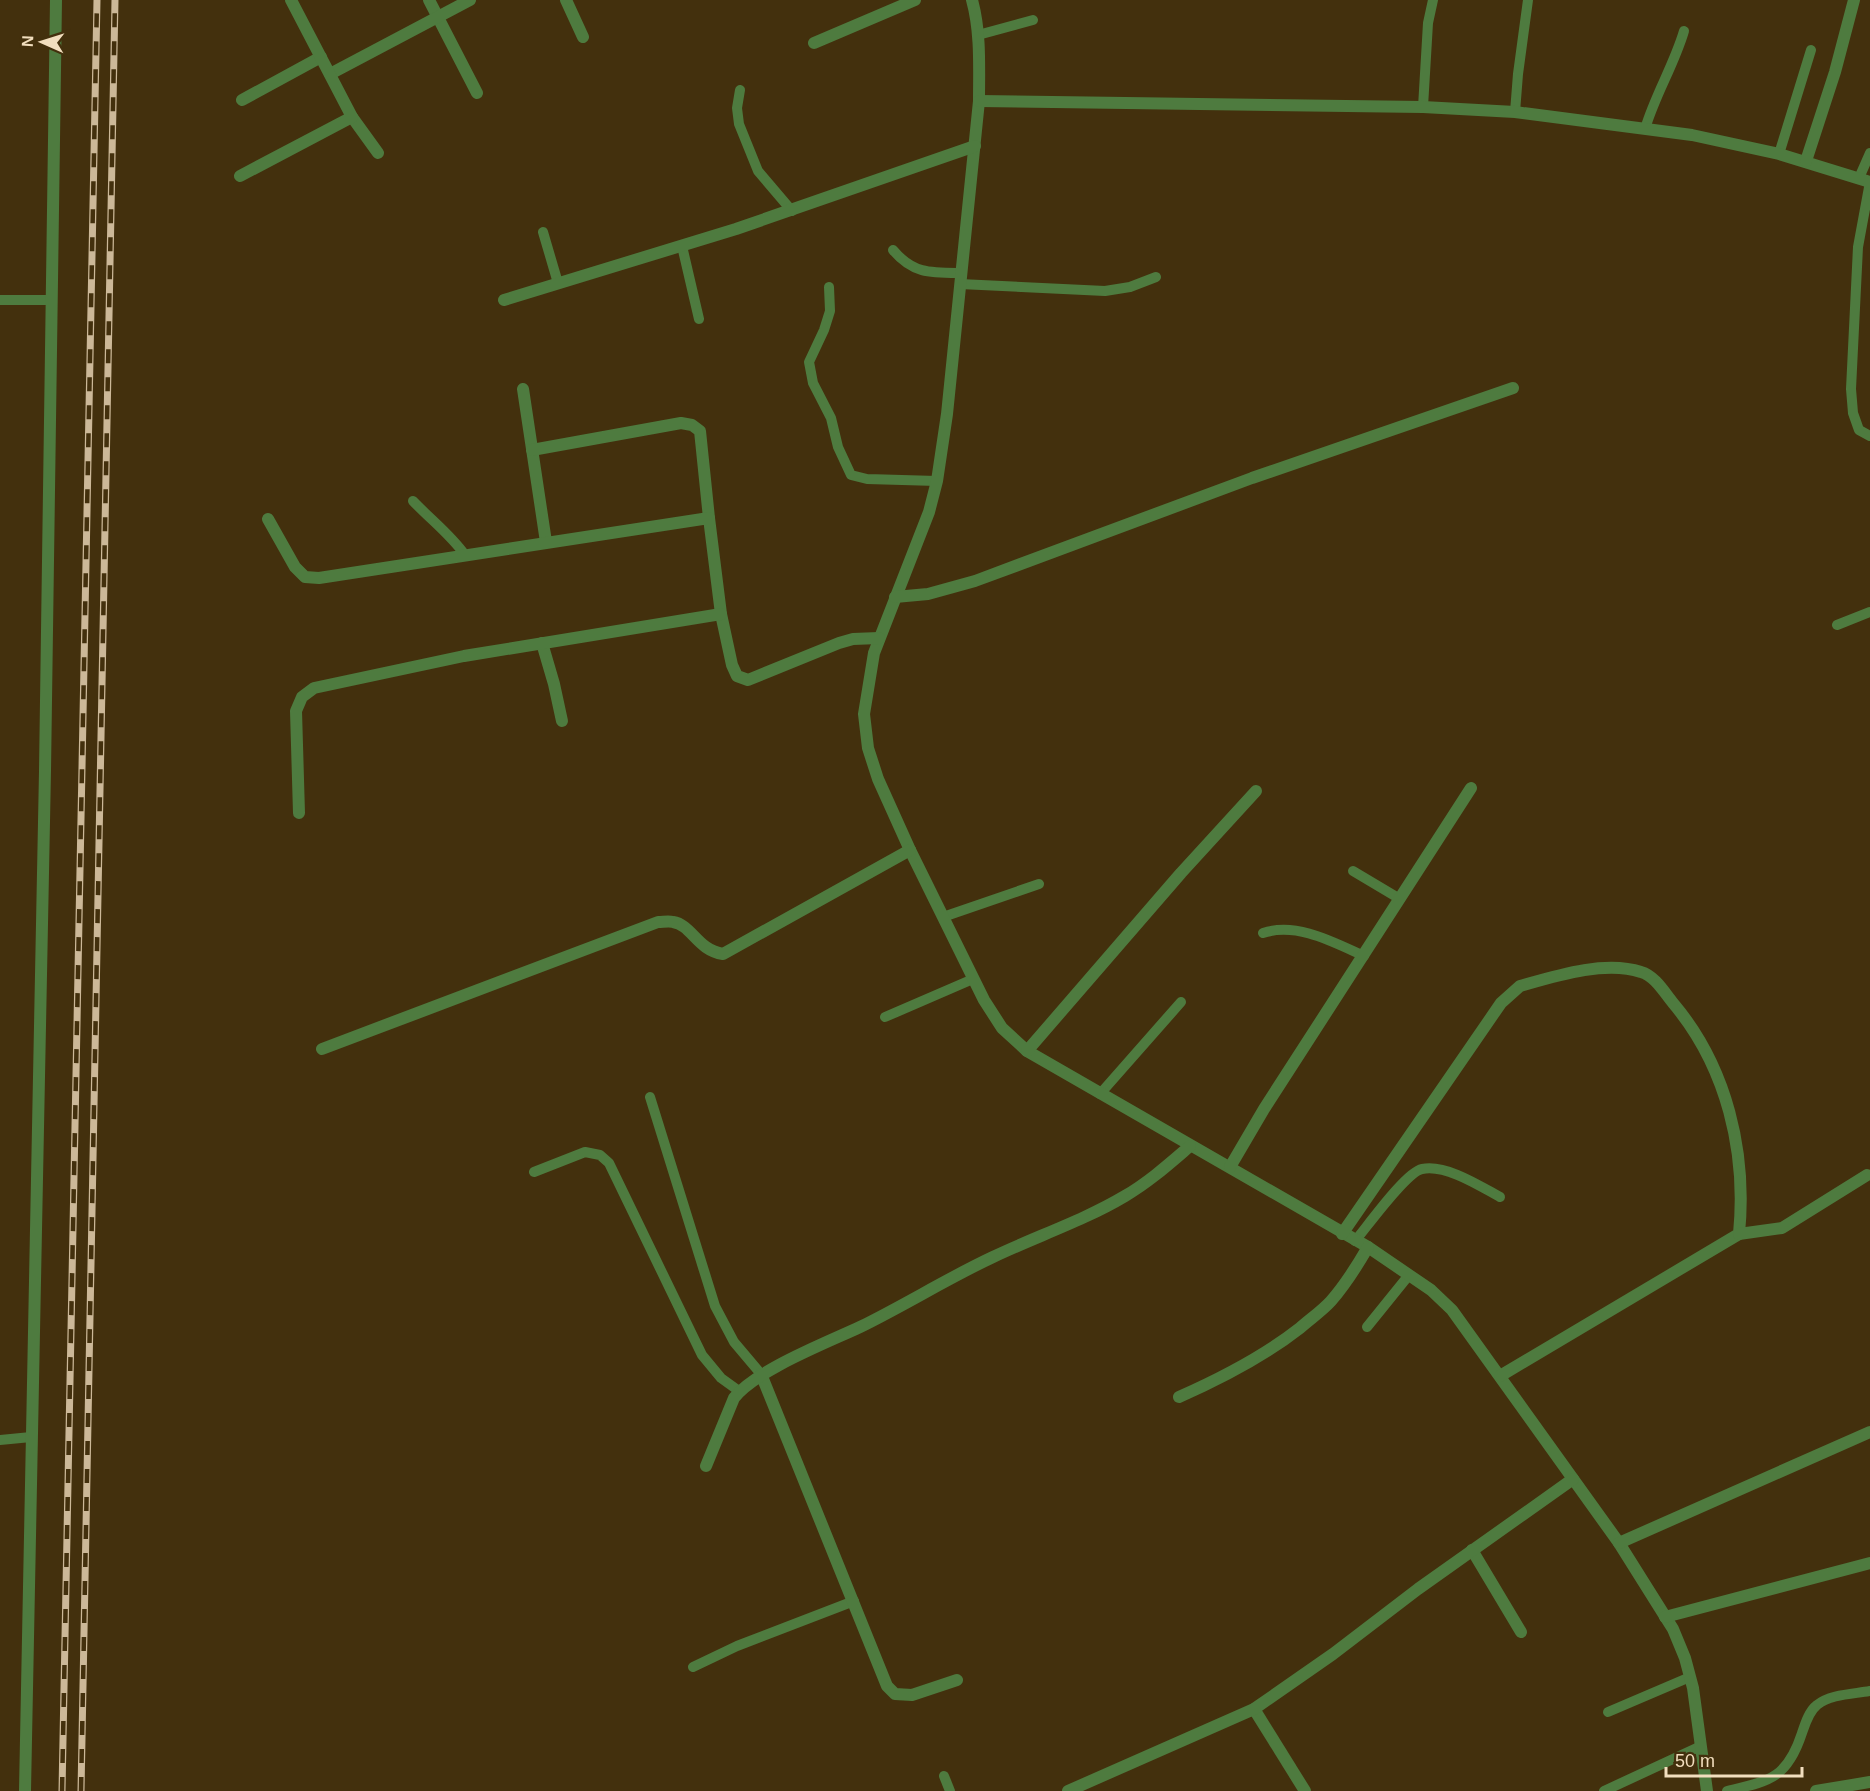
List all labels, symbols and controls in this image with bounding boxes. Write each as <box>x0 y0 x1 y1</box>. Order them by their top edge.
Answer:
north arrow <box>12 12 72 72</box>
text: N <box>19 35 36 47</box>
scale bar <box>1666 1740 1802 1778</box>
text: 50 m <box>1675 1751 1715 1771</box>

